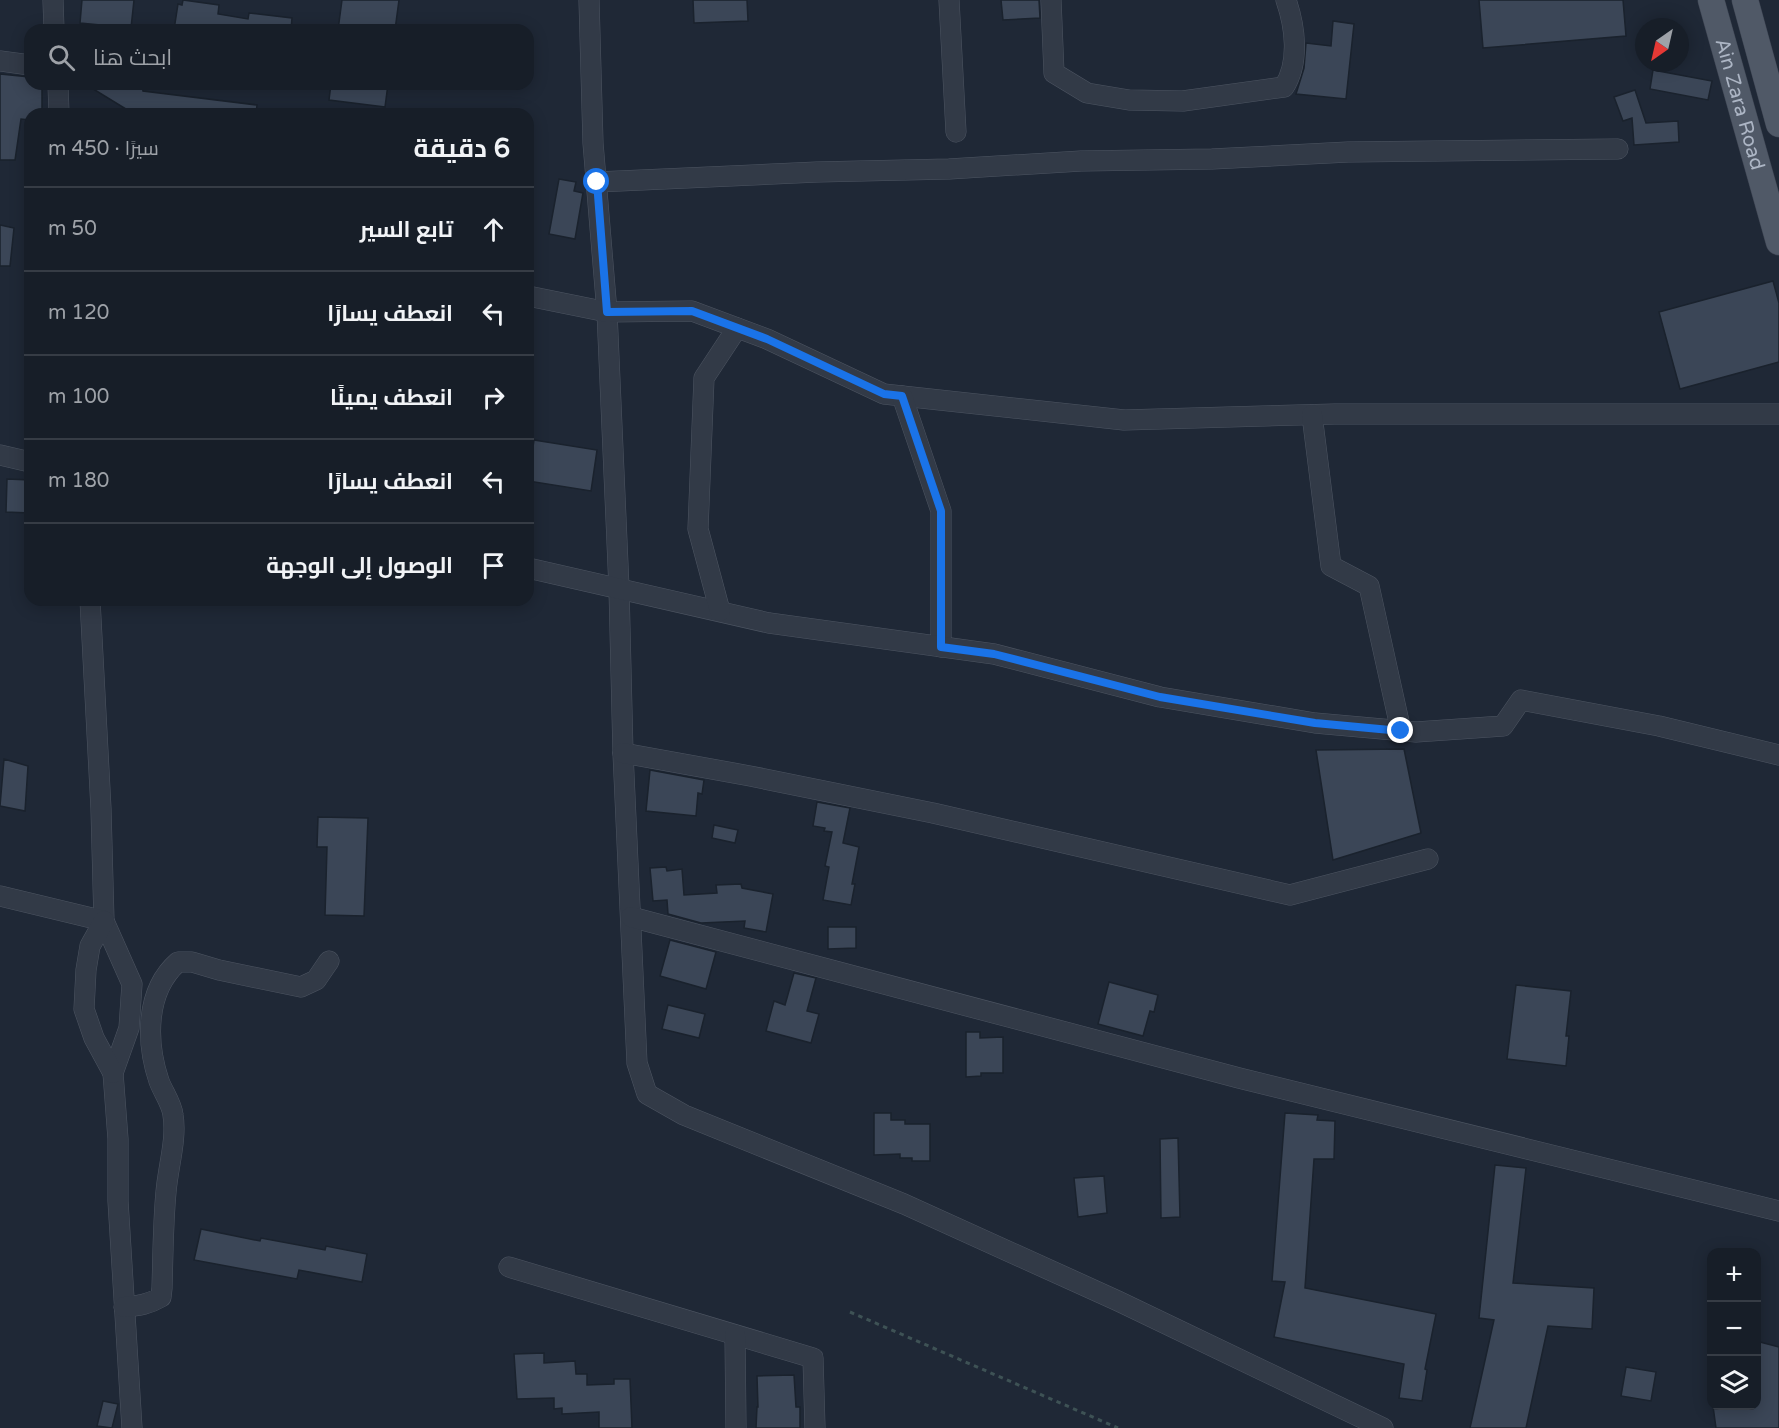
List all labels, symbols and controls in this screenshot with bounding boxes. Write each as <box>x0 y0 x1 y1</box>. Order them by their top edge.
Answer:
north arrow <box>1635 18 1689 72</box>
search box <box>24 24 534 90</box>
street label: Ain Zara Road <box>1709 36 1769 173</box>
icon: search <box>45 41 78 74</box>
text: ابحث هنا <box>93 45 172 71</box>
text: 6 دقيقة <box>413 133 510 164</box>
text: سيرًا · 450 m <box>48 137 159 161</box>
route start <box>583 168 609 194</box>
icon: ahead <box>477 213 510 246</box>
text: 50 m <box>48 217 97 241</box>
text: تابع السير <box>360 217 453 243</box>
icon: left <box>477 297 510 330</box>
text: 120 m <box>48 301 109 325</box>
text: انعطف يسارًا <box>327 301 453 327</box>
icon: right <box>477 381 510 414</box>
text: 100 m <box>48 385 109 409</box>
text: انعطف يمينًا <box>330 385 453 411</box>
icon: left <box>477 465 510 498</box>
text: 180 m <box>48 469 109 493</box>
text: انعطف يسارًا <box>327 469 453 495</box>
icon: arrive <box>477 549 510 582</box>
text: الوصول إلى الوجهة <box>266 553 453 579</box>
route end <box>1387 717 1413 743</box>
map controls <box>1707 1248 1761 1410</box>
button: + <box>1707 1248 1761 1302</box>
button: − <box>1707 1302 1761 1356</box>
button: layers <box>1707 1356 1761 1410</box>

